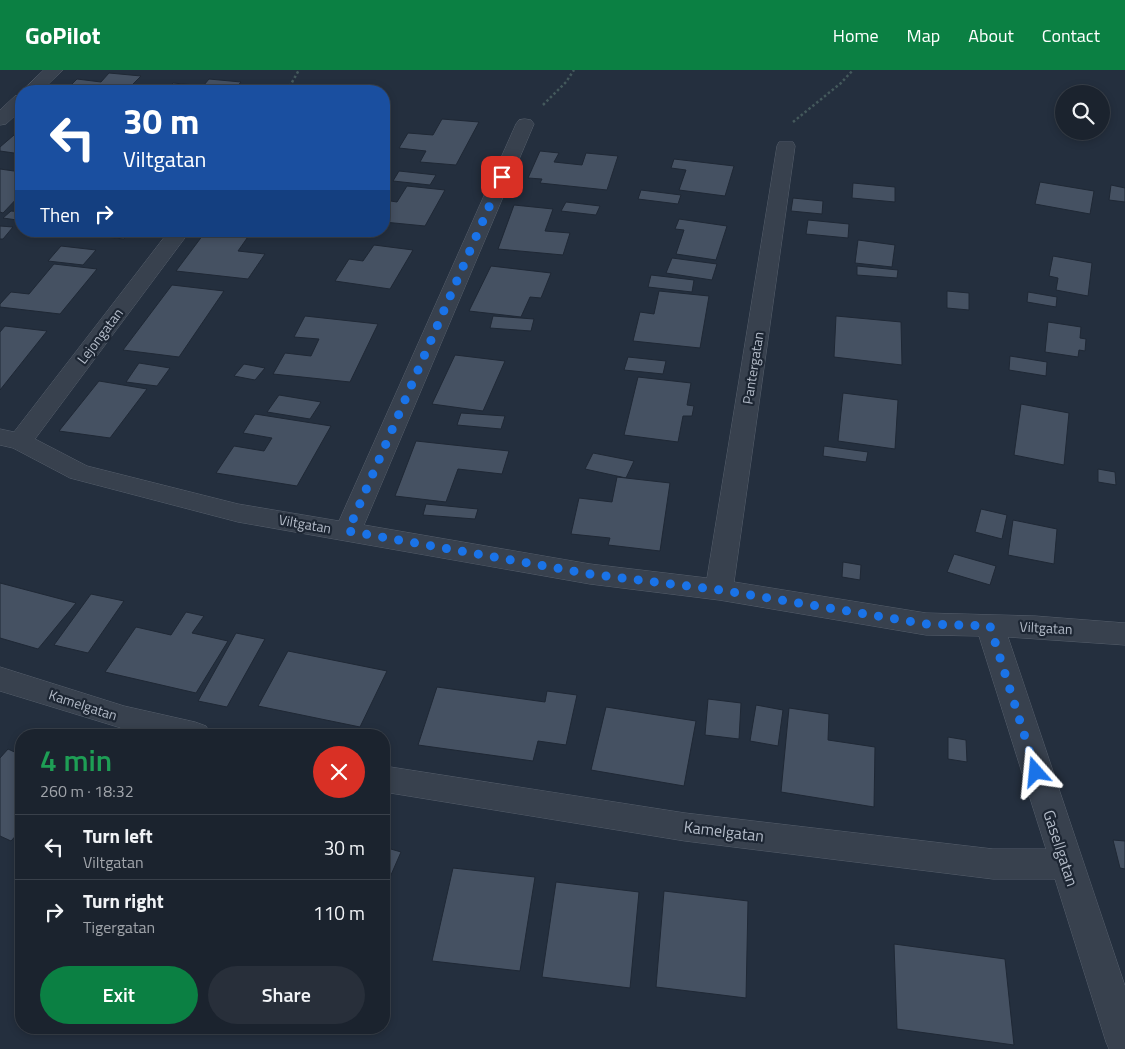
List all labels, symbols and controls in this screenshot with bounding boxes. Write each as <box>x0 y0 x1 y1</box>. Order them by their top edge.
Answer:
text: GoPilot <box>25 17 101 53</box>
text: Home <box>833 22 879 49</box>
text: Map <box>907 22 940 49</box>
text: About <box>968 22 1014 49</box>
text: Contact <box>1042 22 1100 49</box>
map controls <box>1055 85 1110 140</box>
button: search <box>1055 85 1110 140</box>
text: 30 m <box>123 94 199 148</box>
icon: left <box>40 105 105 170</box>
text: Viltgatan <box>123 142 206 176</box>
pin <box>481 156 523 198</box>
icon: arrive <box>488 163 516 191</box>
text: Then <box>40 200 80 229</box>
icon: right <box>90 200 118 228</box>
street label: Lejongatan <box>72 303 128 368</box>
street label: Pantergatan <box>736 330 769 406</box>
street label: Viltgatan <box>277 509 333 538</box>
street label: Viltgatan <box>1019 616 1073 639</box>
street label: Kamelgatan <box>46 684 120 725</box>
text: 4 min <box>40 737 112 783</box>
position arrow <box>1009 745 1061 797</box>
button: close <box>313 746 365 798</box>
text: 260 m · 18:32 <box>40 779 134 803</box>
street label: Gasellgatan <box>1037 807 1085 889</box>
street label: Kamelgatan <box>682 814 766 848</box>
text: Turn left <box>83 821 153 850</box>
icon: left <box>40 833 68 861</box>
text: 30 m <box>324 833 365 862</box>
text: Viltgatan <box>83 850 144 874</box>
text: Turn right <box>83 886 164 915</box>
icon: right <box>40 898 68 926</box>
text: 110 m <box>313 898 365 927</box>
text: Tigergatan <box>83 915 155 939</box>
button: Exit <box>40 966 198 1024</box>
button: Share <box>208 966 365 1024</box>

